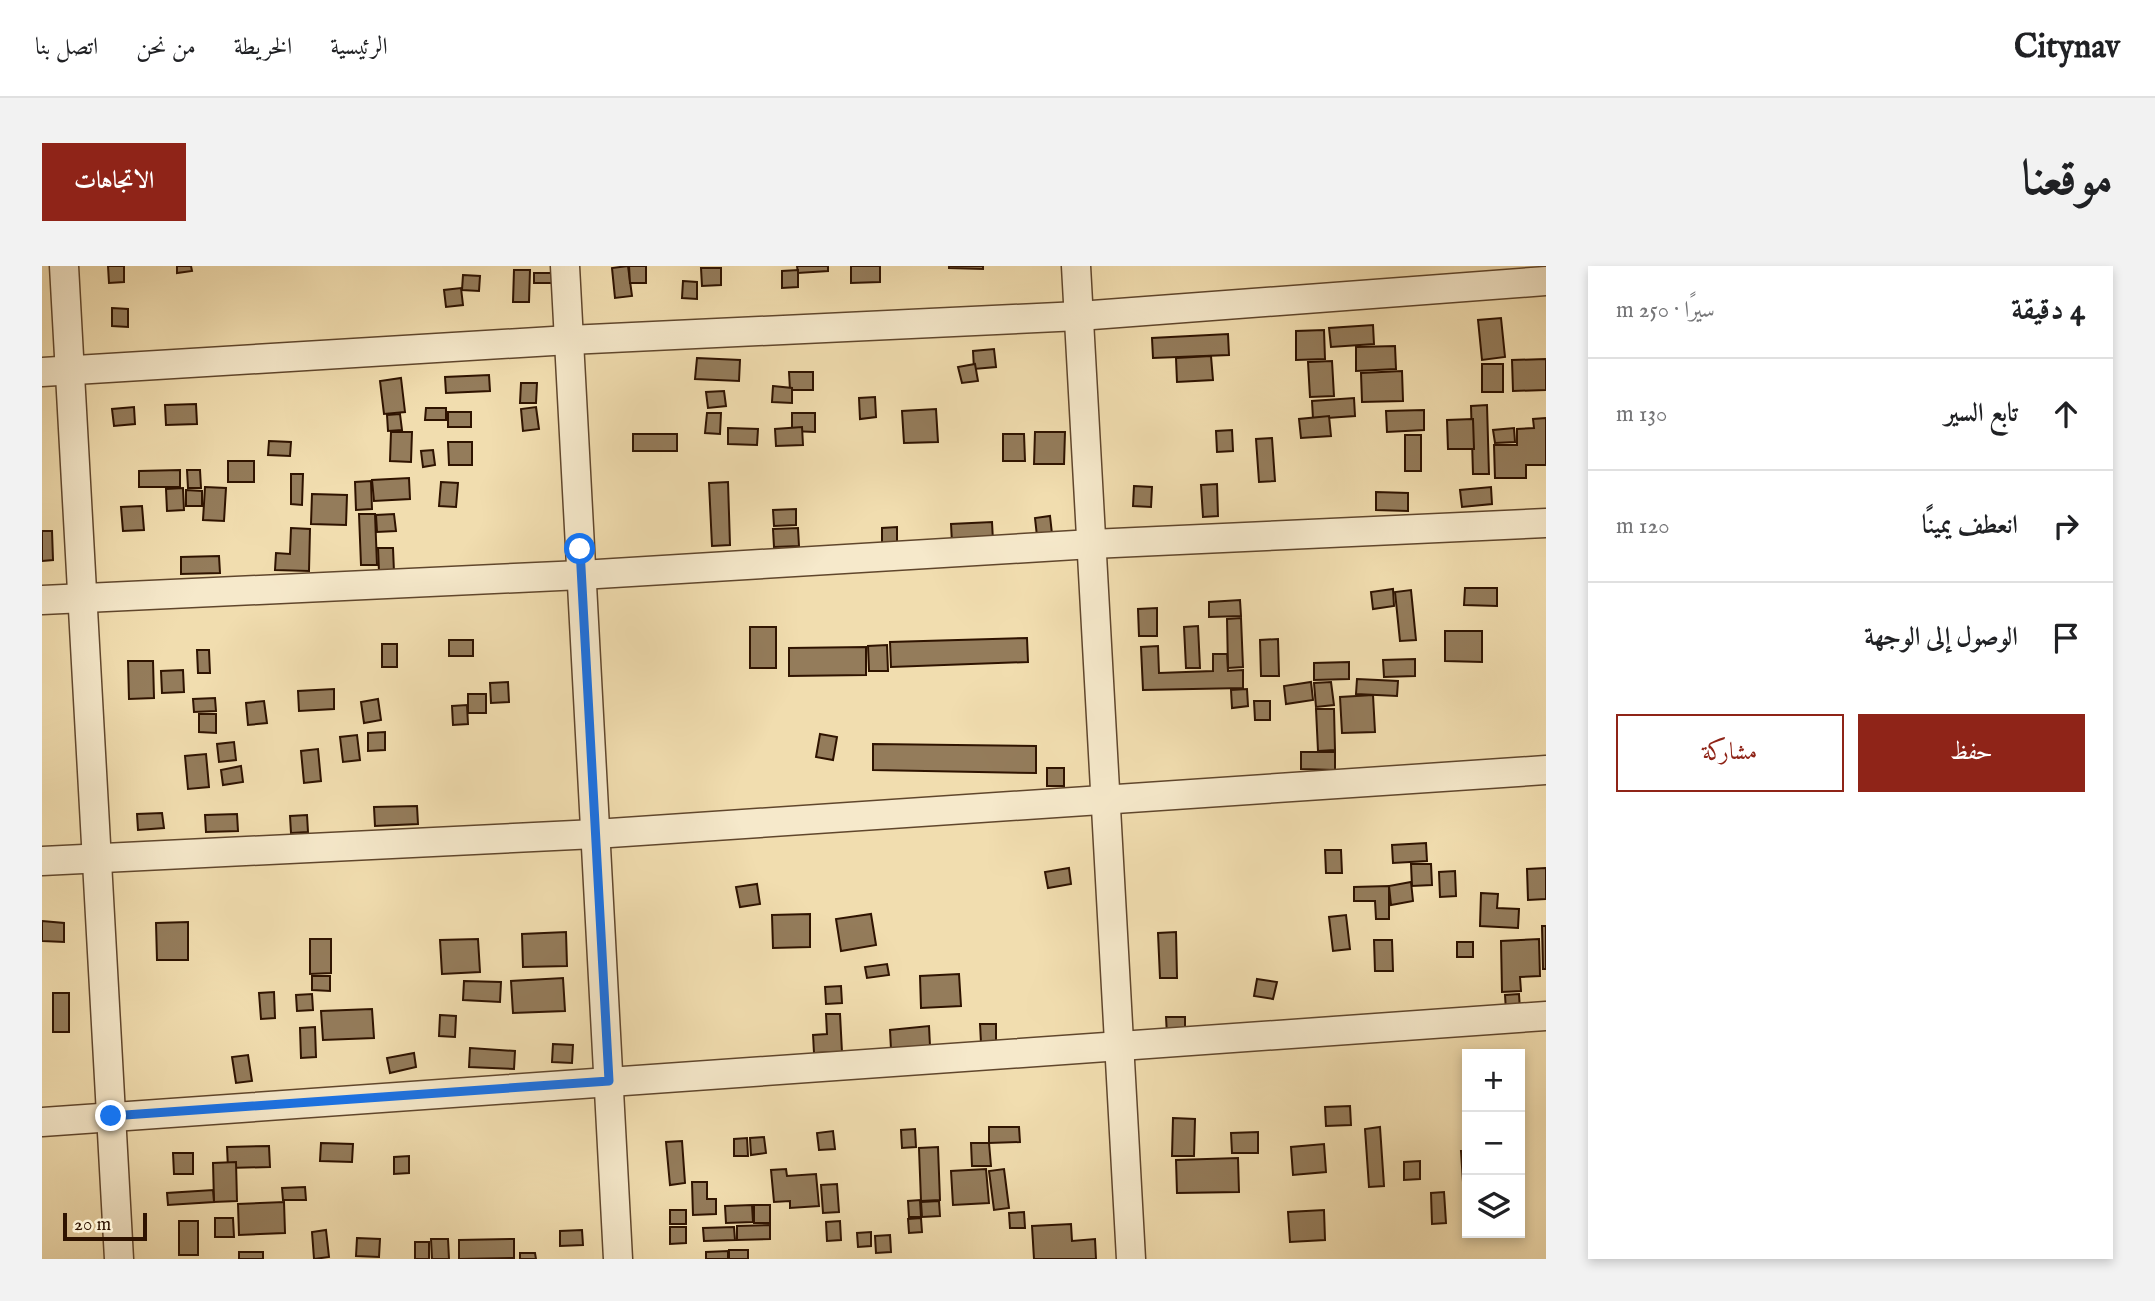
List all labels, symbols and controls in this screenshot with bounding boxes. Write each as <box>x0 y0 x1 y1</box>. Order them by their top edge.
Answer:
text: Citynav <box>2014 27 2120 69</box>
text: اتصل بنا <box>35 32 98 63</box>
text: من نحن <box>136 32 196 63</box>
text: الخريطة <box>234 32 292 63</box>
text: الرئيسية <box>330 32 388 63</box>
button: الاتجاهات <box>42 143 186 221</box>
text: موقعنا <box>2021 150 2113 212</box>
text: 4 دقيقة <box>2011 292 2085 330</box>
text: سيرًا · 250 m <box>1616 296 1715 325</box>
icon: ahead <box>2047 395 2085 433</box>
text: تابع السير <box>1944 397 2018 430</box>
text: 130 m <box>1616 400 1667 429</box>
icon: right <box>2047 507 2085 545</box>
text: انعطف يمينًا <box>1922 509 2018 542</box>
text: 120 m <box>1616 512 1669 541</box>
route start <box>564 533 595 564</box>
icon: arrive <box>2047 619 2085 657</box>
text: الوصول إلى الوجهة <box>1864 621 2018 654</box>
button: مشاركة <box>1616 714 1844 792</box>
button: حفظ <box>1858 714 2085 792</box>
map controls <box>1462 1049 1525 1238</box>
button: + <box>1462 1049 1525 1112</box>
route end <box>95 1100 126 1131</box>
button: − <box>1462 1112 1525 1175</box>
button: layers <box>1462 1175 1525 1238</box>
scale bar <box>63 1210 147 1242</box>
text: 20 m <box>74 1213 111 1237</box>

